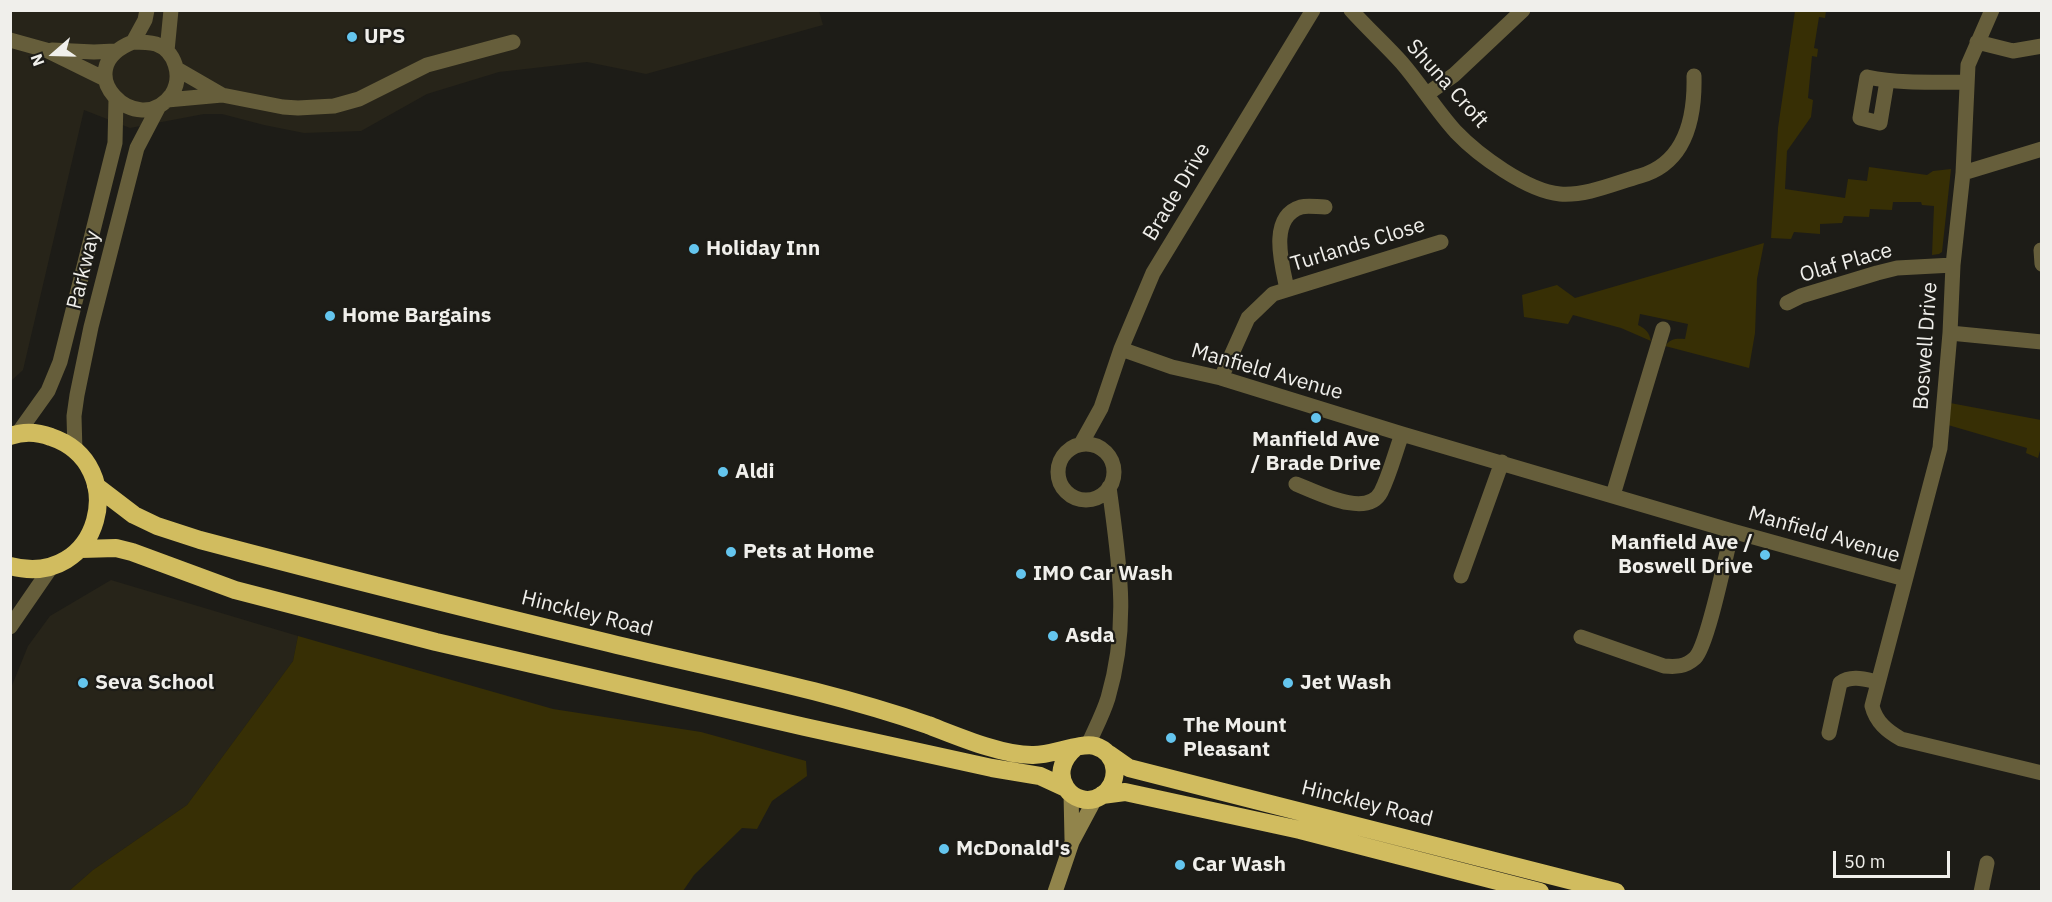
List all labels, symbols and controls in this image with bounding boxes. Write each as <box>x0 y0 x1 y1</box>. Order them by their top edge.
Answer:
north arrow <box>24 24 84 84</box>
place label: UPS <box>364 24 405 50</box>
marker: UPS <box>345 30 359 44</box>
street label: Shuna Croft <box>1401 34 1493 134</box>
text: N <box>26 51 48 69</box>
street label: Brade Drive <box>1138 138 1216 246</box>
street label: Turlands Close <box>1288 213 1428 277</box>
street label: Parkway <box>62 228 106 312</box>
place label: Holiday Inn <box>706 236 820 262</box>
street label: Olaf Place <box>1797 238 1895 288</box>
marker: Holiday Inn <box>687 242 701 256</box>
street label: Boswell Drive <box>1909 281 1943 411</box>
place label: Home Bargains <box>342 303 491 329</box>
marker: Home Bargains <box>323 309 337 323</box>
street label: Manfield Avenue <box>1188 338 1346 406</box>
marker: Manfield Ave / Brade Drive <box>1309 411 1323 425</box>
place label: Manfield Ave / Brade Drive <box>1251 427 1381 477</box>
place label: Aldi <box>735 459 775 485</box>
marker: Aldi <box>716 465 730 479</box>
street label: Manfield Avenue <box>1745 501 1903 569</box>
place label: Manfield Ave / Boswell Drive <box>1611 530 1753 580</box>
place label: Pets at Home <box>743 539 874 565</box>
marker: Pets at Home <box>724 545 738 559</box>
marker: Manfield Ave / Boswell Drive <box>1758 548 1772 562</box>
place label: IMO Car Wash <box>1033 561 1173 587</box>
marker: IMO Car Wash <box>1014 567 1028 581</box>
street label: Hinckley Road <box>519 586 655 642</box>
place label: Asda <box>1065 623 1115 649</box>
marker: Asda <box>1046 629 1060 643</box>
place label: Seva School <box>95 670 214 696</box>
place label: Jet Wash <box>1300 670 1391 696</box>
marker: Seva School <box>76 676 90 690</box>
marker: Jet Wash <box>1281 676 1295 690</box>
place label: The Mount Pleasant <box>1183 713 1287 763</box>
marker: The Mount Pleasant <box>1164 731 1178 745</box>
street label: Hinckley Road <box>1299 776 1435 832</box>
place label: McDonald's <box>956 836 1070 862</box>
scale bar <box>1836 839 1953 877</box>
marker: McDonald's <box>937 842 951 856</box>
text: 50 m <box>1844 850 1886 873</box>
place label: Car Wash <box>1192 852 1286 878</box>
marker: Car Wash <box>1173 858 1187 872</box>

